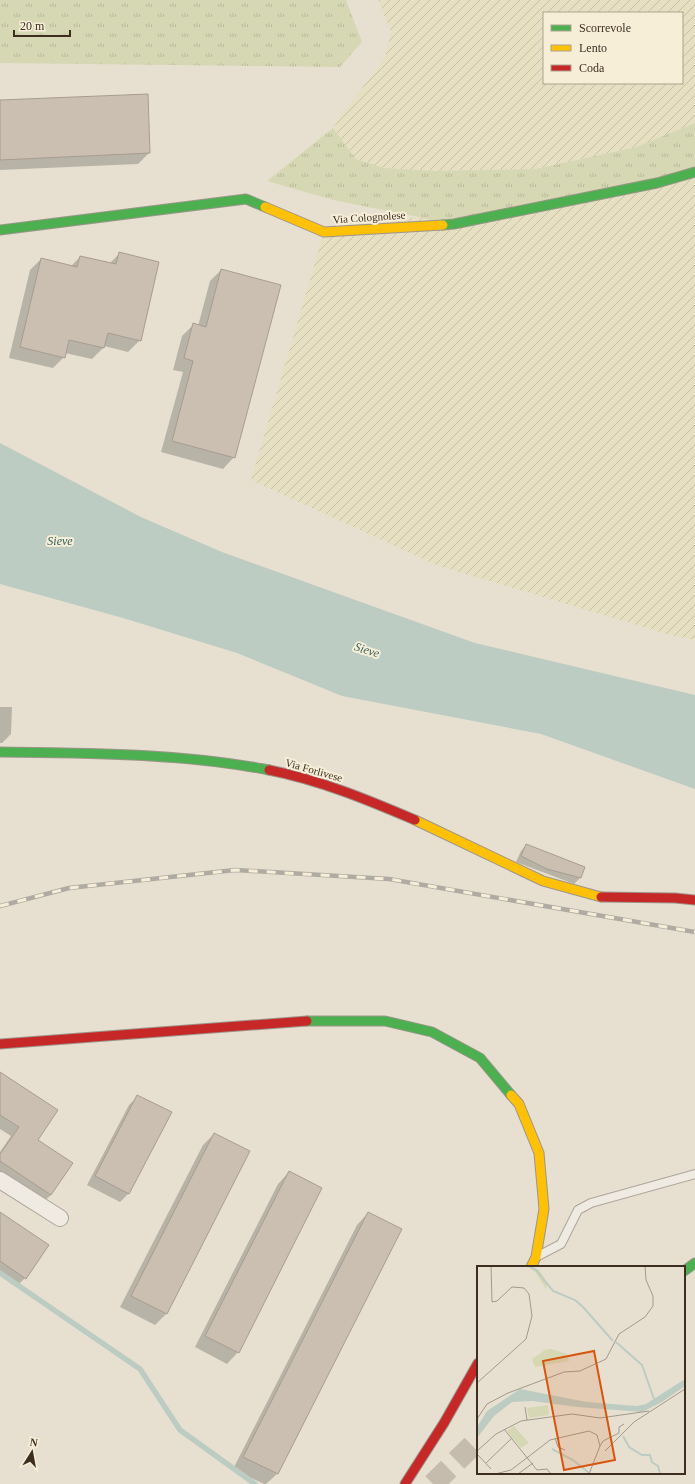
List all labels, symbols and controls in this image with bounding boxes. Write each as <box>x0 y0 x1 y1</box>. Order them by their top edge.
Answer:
scale bar <box>14 12 70 38</box>
legend <box>543 12 683 84</box>
text: 20 m <box>20 19 45 33</box>
text: Scorrevole <box>579 21 631 35</box>
text: Lento <box>579 41 607 55</box>
text: Coda <box>579 61 605 75</box>
street label: Via Colognolese <box>332 208 406 226</box>
water label: Sieve <box>47 534 73 548</box>
water label: Sieve <box>353 640 382 661</box>
street label: Via Forlivese <box>284 756 344 784</box>
inset map <box>477 1266 685 1474</box>
north arrow <box>12 1432 52 1472</box>
text: N <box>29 1436 39 1449</box>

